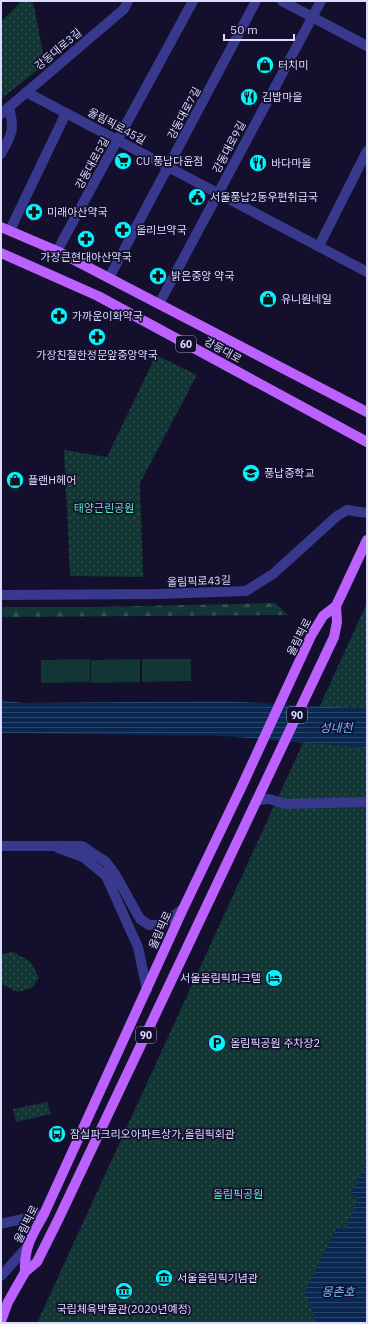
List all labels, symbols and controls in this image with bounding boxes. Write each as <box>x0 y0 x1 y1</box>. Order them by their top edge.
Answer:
scale bar <box>224 16 294 42</box>
text: 50 m <box>230 22 258 37</box>
street label: 강동대로3길 <box>32 25 84 73</box>
shop icon: 터치미 <box>255 55 275 75</box>
place label: 터치미 <box>278 58 308 72</box>
street label: 강동대로7길 <box>164 84 204 142</box>
restaurant icon: 김밥마을 <box>239 87 259 107</box>
place label: 김밥마을 <box>262 90 302 104</box>
street label: 올림픽로45길 <box>86 105 148 147</box>
street label: 강동대로9길 <box>209 118 249 176</box>
street label: 강동대로5길 <box>72 135 112 191</box>
supermarket icon: CU 풍납다윤점 <box>113 151 133 171</box>
restaurant icon: 바다마을 <box>248 153 268 173</box>
place label: CU 풍납다윤점 <box>136 154 204 168</box>
place label: 바다마을 <box>271 156 311 170</box>
public building icon: 서울풍납2동우편취급국 <box>187 187 207 207</box>
place label: 서울풍납2동우편취급국 <box>210 190 318 204</box>
pharmacy icon: 미래아산약국 <box>24 202 44 222</box>
place label: 미래아산약국 <box>47 205 108 219</box>
pharmacy icon: 올리브약국 <box>113 220 133 240</box>
place label: 올리브약국 <box>136 223 187 237</box>
pharmacy icon: 가장큰현대아산약국 <box>76 229 96 249</box>
place label: 가장큰현대아산약국 <box>40 250 132 264</box>
pharmacy icon: 밝은중앙 약국 <box>148 266 168 286</box>
place label: 밝은중앙 약국 <box>171 269 234 283</box>
shop icon: 유니원네일 <box>258 289 278 309</box>
place label: 유니원네일 <box>281 292 332 306</box>
pharmacy icon: 가까운이화약국 <box>49 306 69 326</box>
place label: 가까운이화약국 <box>72 309 143 323</box>
pharmacy icon: 가장친절한정문앞중앙약국 <box>87 327 107 347</box>
street label: 강동대로 <box>202 334 244 366</box>
road number: 60 <box>176 336 196 352</box>
place label: 가장친절한정문앞중앙약국 <box>36 348 158 362</box>
school or university icon: 풍납중학교 <box>241 463 261 483</box>
place label: 풍납중학교 <box>264 466 315 480</box>
shop icon: 플랜H헤어 <box>5 470 25 490</box>
place label: 플랜H헤어 <box>28 473 76 487</box>
park label: 태양근린공원 <box>74 501 134 515</box>
street label: 올림픽로43길 <box>167 573 231 589</box>
street label: 올림픽로 <box>284 616 314 658</box>
road number: 90 <box>287 707 307 723</box>
water label: 성내천 <box>319 720 355 735</box>
street label: 올림픽로 <box>145 909 175 951</box>
hotel icon: 서울올림픽파크텔 <box>264 968 284 988</box>
place label: 서울올림픽파크텔 <box>180 971 261 985</box>
road number: 90 <box>136 1027 156 1043</box>
parking icon: 올림픽공원 주차장2 <box>207 1033 227 1053</box>
place label: 올림픽공원 주차장2 <box>230 1036 320 1050</box>
bus stop icon: 잠실파크리오아파트상가,올림픽회관 <box>47 1124 67 1144</box>
place label: 잠실파크리오아파트상가,올림픽회관 <box>70 1127 235 1141</box>
park label: 올림픽공원 <box>213 1187 263 1201</box>
street label: 올림픽로 <box>11 1203 41 1245</box>
museum icon: 서울올림픽기념관 <box>154 1268 174 1288</box>
place label: 서울올림픽기념관 <box>177 1271 258 1285</box>
museum icon: 국립체육박물관(2020년예정) <box>114 1281 134 1301</box>
water label: 몽촌호 <box>321 1284 356 1299</box>
place label: 국립체육박물관(2020년예정) <box>57 1302 191 1316</box>

